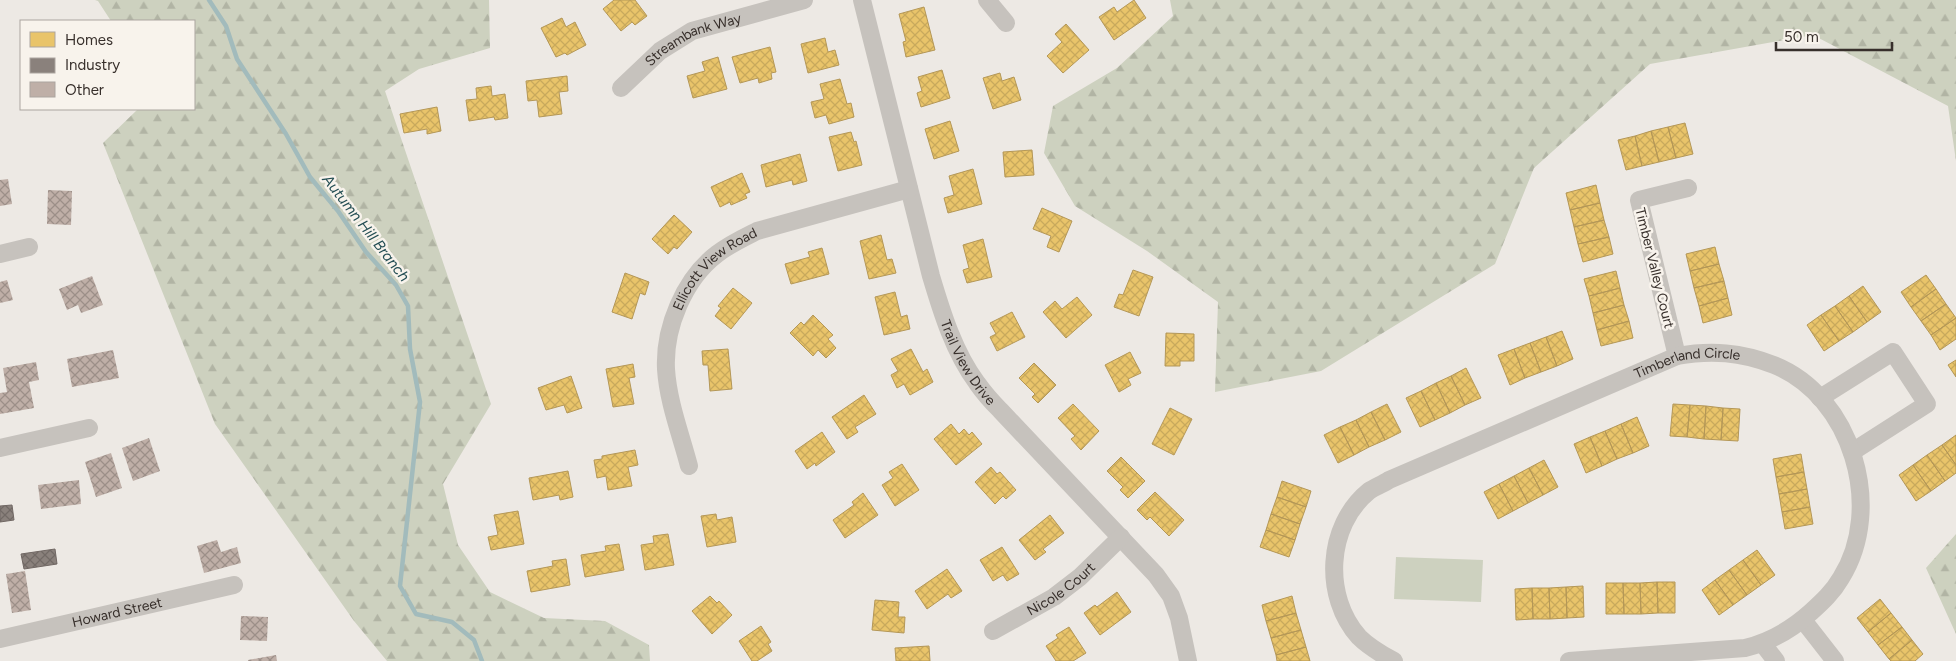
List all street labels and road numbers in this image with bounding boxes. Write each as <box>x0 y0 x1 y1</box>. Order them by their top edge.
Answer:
street label: Streambank Way <box>642 10 744 70</box>
street label: Timber Valley Court <box>1631 206 1678 330</box>
street label: Ellicott View Road <box>669 224 760 313</box>
street label: Trail View Drive <box>937 318 999 409</box>
street label: Timberland Circle <box>1632 345 1742 382</box>
street label: Nicole Court <box>1024 559 1099 619</box>
street label: Howard Street <box>70 594 164 631</box>

